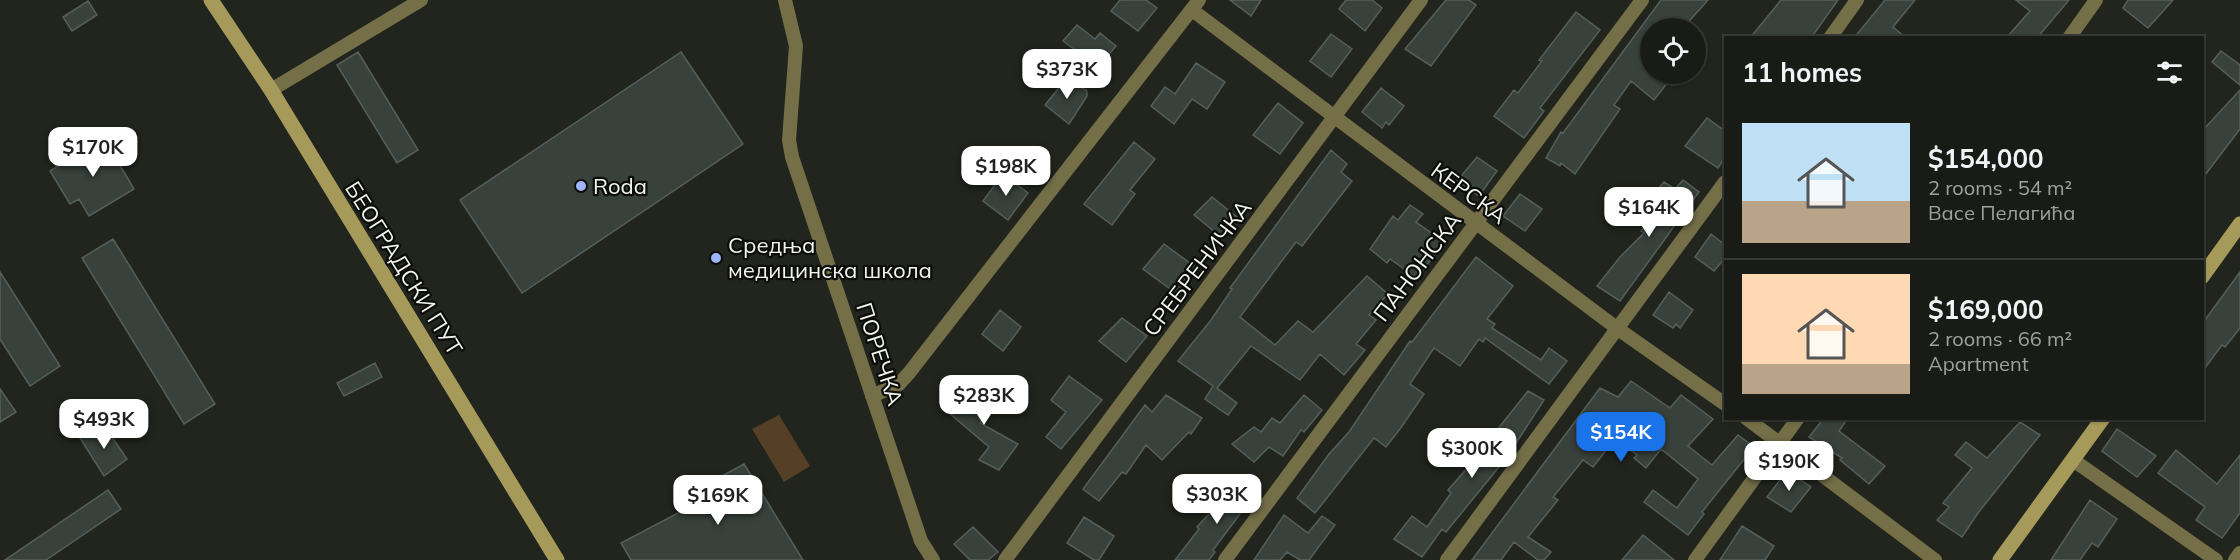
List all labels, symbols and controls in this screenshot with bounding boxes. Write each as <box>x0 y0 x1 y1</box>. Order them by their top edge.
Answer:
map controls <box>1640 18 1706 84</box>
button: locate <box>1640 18 1706 84</box>
pin: $373K <box>1025 49 1109 100</box>
text: $373K <box>1036 56 1098 81</box>
text: 11 homes <box>1742 56 1862 89</box>
icon: filters <box>2153 56 2186 89</box>
pin: $170K <box>51 127 135 178</box>
text: $170K <box>62 134 124 159</box>
text: $154,000 <box>1928 142 2044 175</box>
pin: $198K <box>964 146 1048 197</box>
icon: home <box>1790 147 1862 219</box>
text: $198K <box>975 153 1037 178</box>
street label: КЕРСКА <box>1426 156 1512 230</box>
place label: Roda <box>593 172 647 200</box>
text: 2 rooms · 54 m² <box>1928 175 2072 200</box>
street label: БЕОГРАДСКИ ПУТ <box>339 176 469 360</box>
marker: Roda <box>574 179 588 193</box>
pin: $164K <box>1607 187 1691 238</box>
street label: СРЕБРЕНИЧКА <box>1137 194 1257 342</box>
text: $164K <box>1618 194 1680 219</box>
text: Васе Пелагића <box>1928 200 2075 225</box>
street label: ПАНОНСКА <box>1367 207 1467 327</box>
place label: Средња медицинска школа <box>728 231 932 284</box>
marker: Средња медицинска школа <box>709 251 723 265</box>
text: $169,000 <box>1928 293 2044 326</box>
icon: home <box>1790 298 1862 370</box>
street label: ПОРЕЧКА <box>850 299 910 409</box>
text: 2 rooms · 66 m² <box>1928 326 2072 351</box>
text: Apartment <box>1928 351 2029 376</box>
pin: $283K <box>942 375 1026 426</box>
text: $283K <box>953 382 1015 407</box>
pin: $493K <box>62 399 146 450</box>
text: $493K <box>73 406 135 431</box>
pin: $154K <box>1579 412 1663 463</box>
text: $154K <box>1590 419 1652 444</box>
pin: $300K <box>1430 428 1514 479</box>
text: $300K <box>1441 435 1503 460</box>
pin: $190K <box>1747 441 1831 492</box>
text: $190K <box>1758 448 1820 473</box>
pin: $303K <box>1175 474 1259 525</box>
pin: $169K <box>676 475 760 526</box>
text: $303K <box>1186 481 1248 506</box>
text: $169K <box>687 482 749 507</box>

